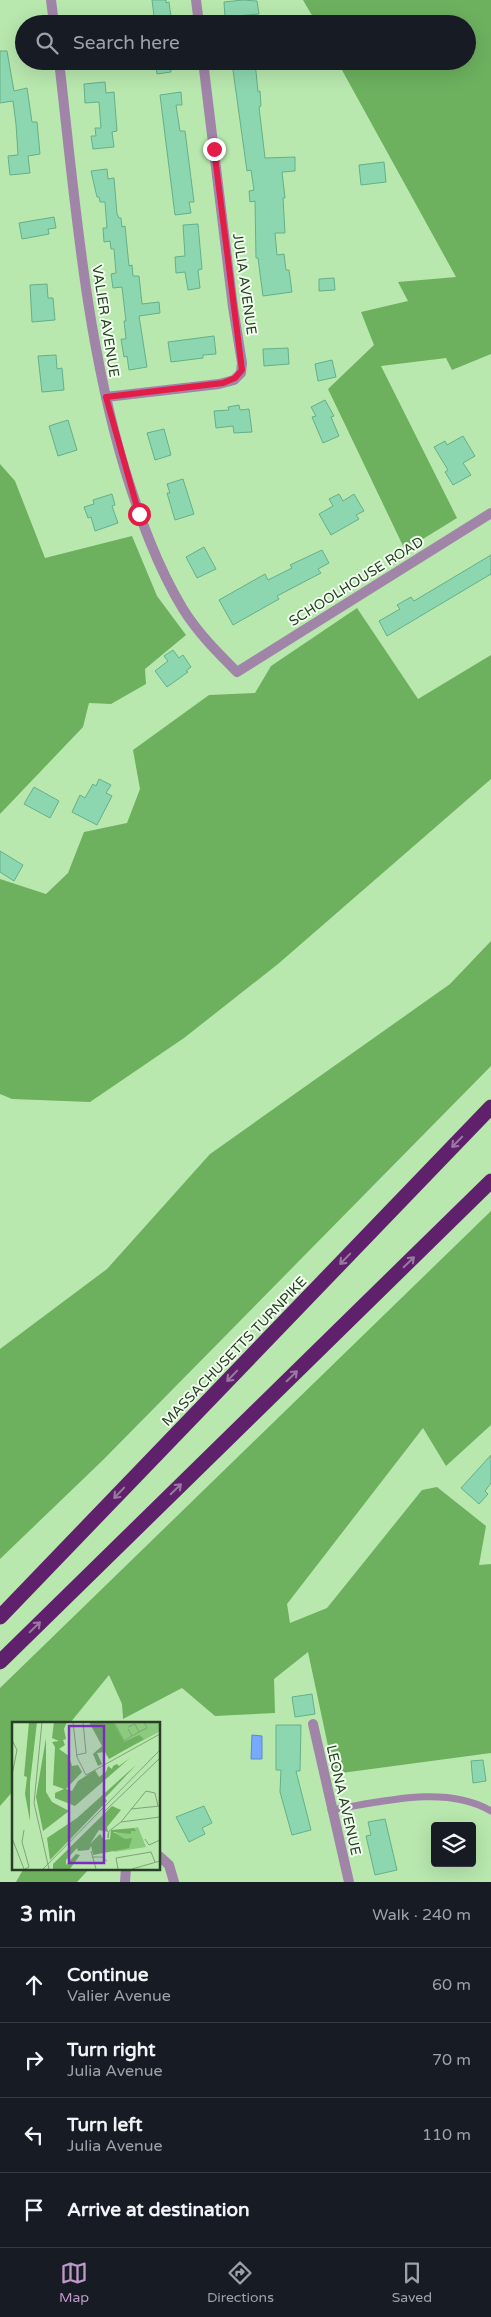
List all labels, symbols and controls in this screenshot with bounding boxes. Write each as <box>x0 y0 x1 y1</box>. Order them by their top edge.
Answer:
search box <box>15 15 476 70</box>
icon: search <box>33 29 61 57</box>
text: Search here <box>73 32 180 54</box>
route end <box>203 138 226 161</box>
street label: JULIA AVENUE <box>229 232 260 336</box>
street label: VALIER AVENUE <box>88 264 123 378</box>
route start <box>128 503 151 526</box>
street label: SCHOOLHOUSE ROAD <box>286 533 427 630</box>
one-way arrow <box>451 1135 463 1148</box>
one-way arrow <box>338 1253 351 1265</box>
one-way arrow <box>402 1256 415 1268</box>
street label: MASSACHUSETTS TURNPIKE <box>158 1273 310 1430</box>
one-way arrow <box>226 1370 238 1382</box>
one-way arrow <box>286 1370 299 1382</box>
one-way arrow <box>170 1483 182 1496</box>
one-way arrow <box>113 1487 125 1500</box>
one-way arrow <box>29 1621 41 1634</box>
inset map <box>12 1722 160 1870</box>
street label: LEONA AVENUE <box>323 1743 365 1857</box>
map controls <box>431 1822 476 1867</box>
button: layers <box>431 1822 476 1867</box>
text: 3 min <box>20 1902 76 1927</box>
text: Walk · 240 m <box>372 1905 471 1925</box>
text: Continue <box>67 1964 149 1986</box>
icon: ahead <box>20 1971 48 1999</box>
text: 60 m <box>432 1975 471 1995</box>
text: Valier Avenue <box>67 1986 171 2006</box>
text: Turn right <box>67 2039 155 2061</box>
icon: right <box>20 2046 48 2074</box>
text: 70 m <box>432 2050 471 2070</box>
text: Julia Avenue <box>67 2061 163 2081</box>
text: Turn left <box>67 2114 143 2136</box>
icon: left <box>20 2121 48 2149</box>
text: 110 m <box>422 2125 471 2145</box>
text: Julia Avenue <box>67 2136 163 2156</box>
icon: arrive <box>20 2196 48 2224</box>
text: Arrive at destination <box>67 2199 250 2221</box>
tab: Map <box>59 2259 89 2306</box>
tab: Directions <box>207 2259 274 2306</box>
tab: Saved <box>392 2259 432 2306</box>

